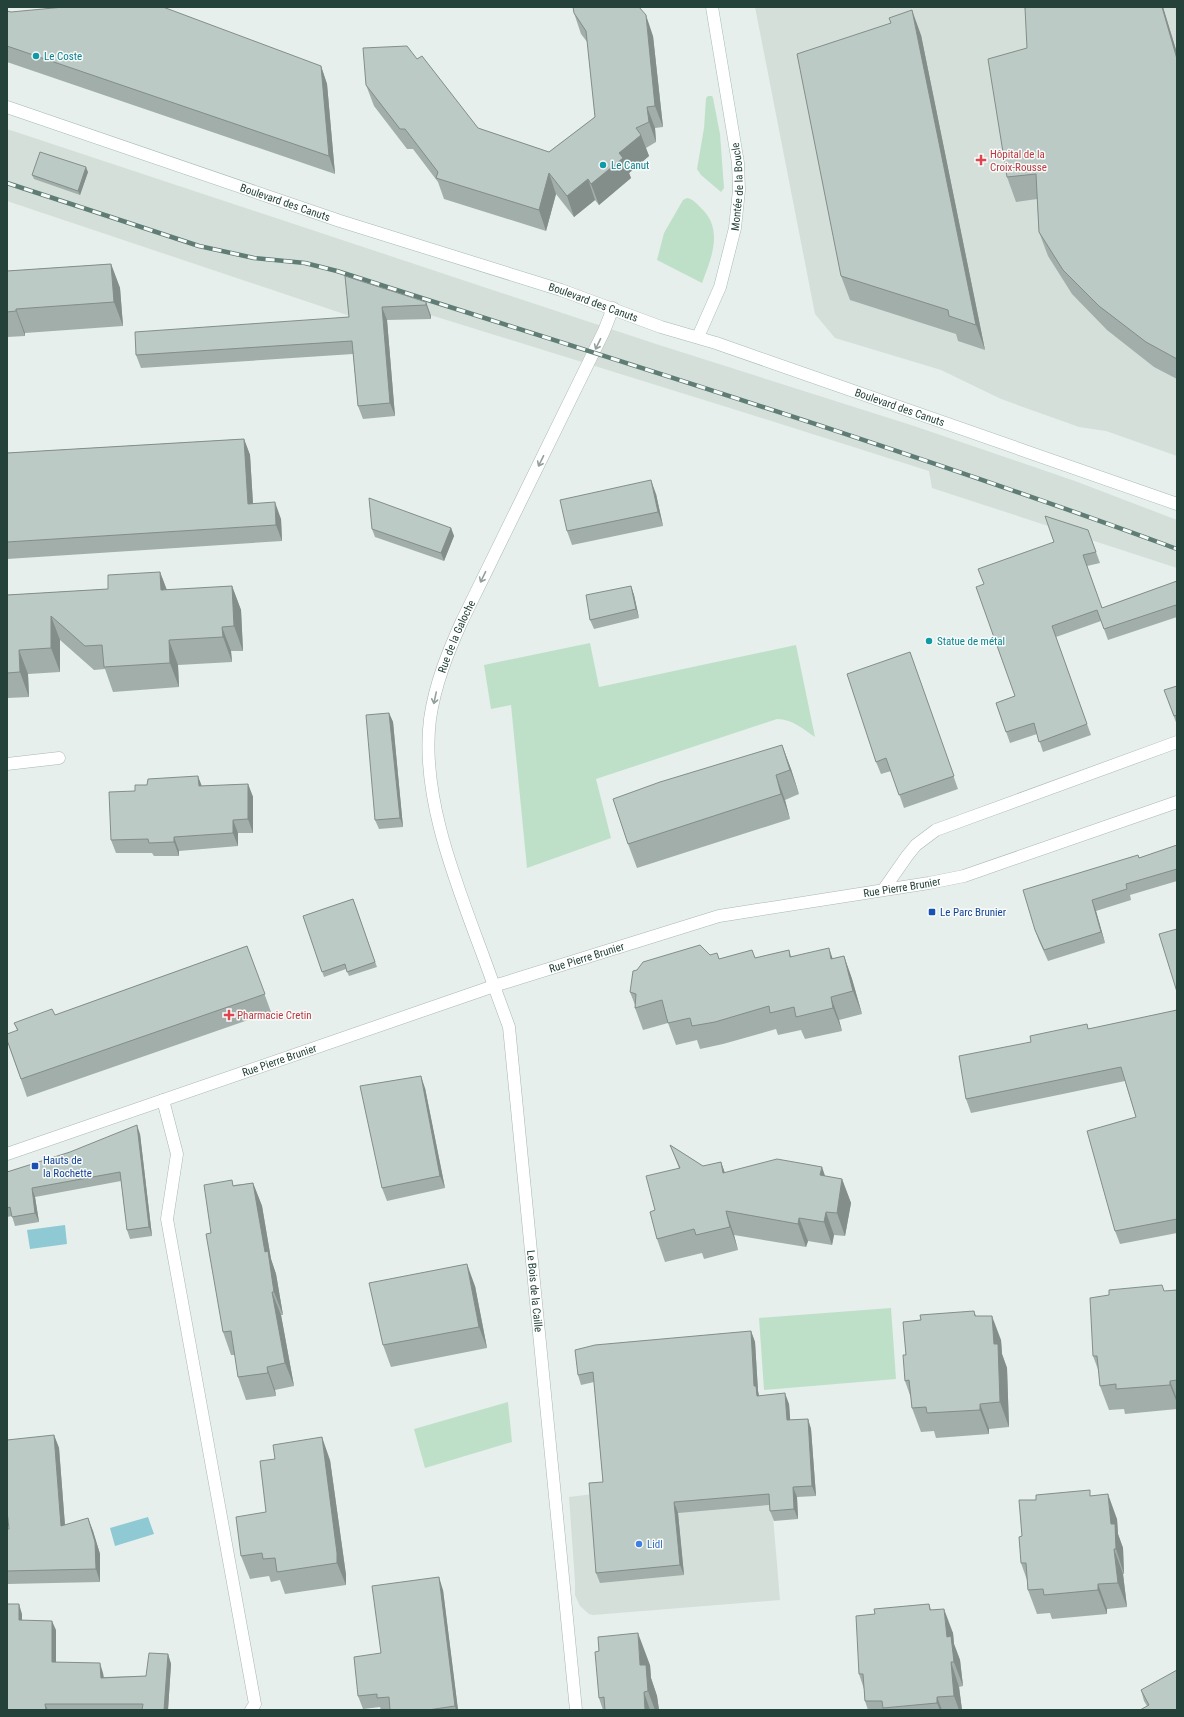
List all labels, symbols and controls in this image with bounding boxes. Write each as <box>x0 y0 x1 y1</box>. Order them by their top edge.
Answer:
place label: Le Coste <box>44 50 82 63</box>
marker: Le Coste <box>31 51 41 61</box>
street label: Montée de la Boucle <box>729 142 746 231</box>
place label: Hôpital de la Croix-Rousse <box>990 148 1047 174</box>
marker: Hôpital de la Croix-Rousse <box>975 154 987 166</box>
place label: Le Canut <box>611 159 649 172</box>
marker: Le Canut <box>598 160 608 170</box>
street label: Boulevard des Canuts <box>238 181 332 224</box>
street label: Boulevard des Canuts <box>547 281 640 325</box>
one-way arrow <box>594 338 601 350</box>
street label: Boulevard des Canuts <box>853 386 946 429</box>
one-way arrow <box>537 454 544 466</box>
one-way arrow <box>479 571 486 583</box>
street label: Rue de la Galoche <box>436 598 478 675</box>
place label: Statue de métal <box>937 635 1005 648</box>
marker: Statue de métal <box>924 636 934 646</box>
one-way arrow <box>431 691 439 704</box>
street label: Rue Pierre Brunier <box>862 875 942 900</box>
place label: Le Parc Brunier <box>940 906 1007 919</box>
marker: Le Parc Brunier <box>927 907 937 917</box>
street label: Rue Pierre Brunier <box>547 940 626 976</box>
place label: Pharmacie Cretin <box>237 1009 312 1022</box>
marker: Pharmacie Cretin <box>224 1010 234 1020</box>
street label: Rue Pierre Brunier <box>240 1041 319 1079</box>
place label: Hauts de la Rochette <box>43 1154 92 1180</box>
marker: Hauts de la Rochette <box>30 1161 40 1171</box>
street label: Le Bois de la Caille <box>524 1250 545 1333</box>
place label: Lidl <box>647 1538 663 1551</box>
marker: Lidl <box>634 1539 644 1549</box>

